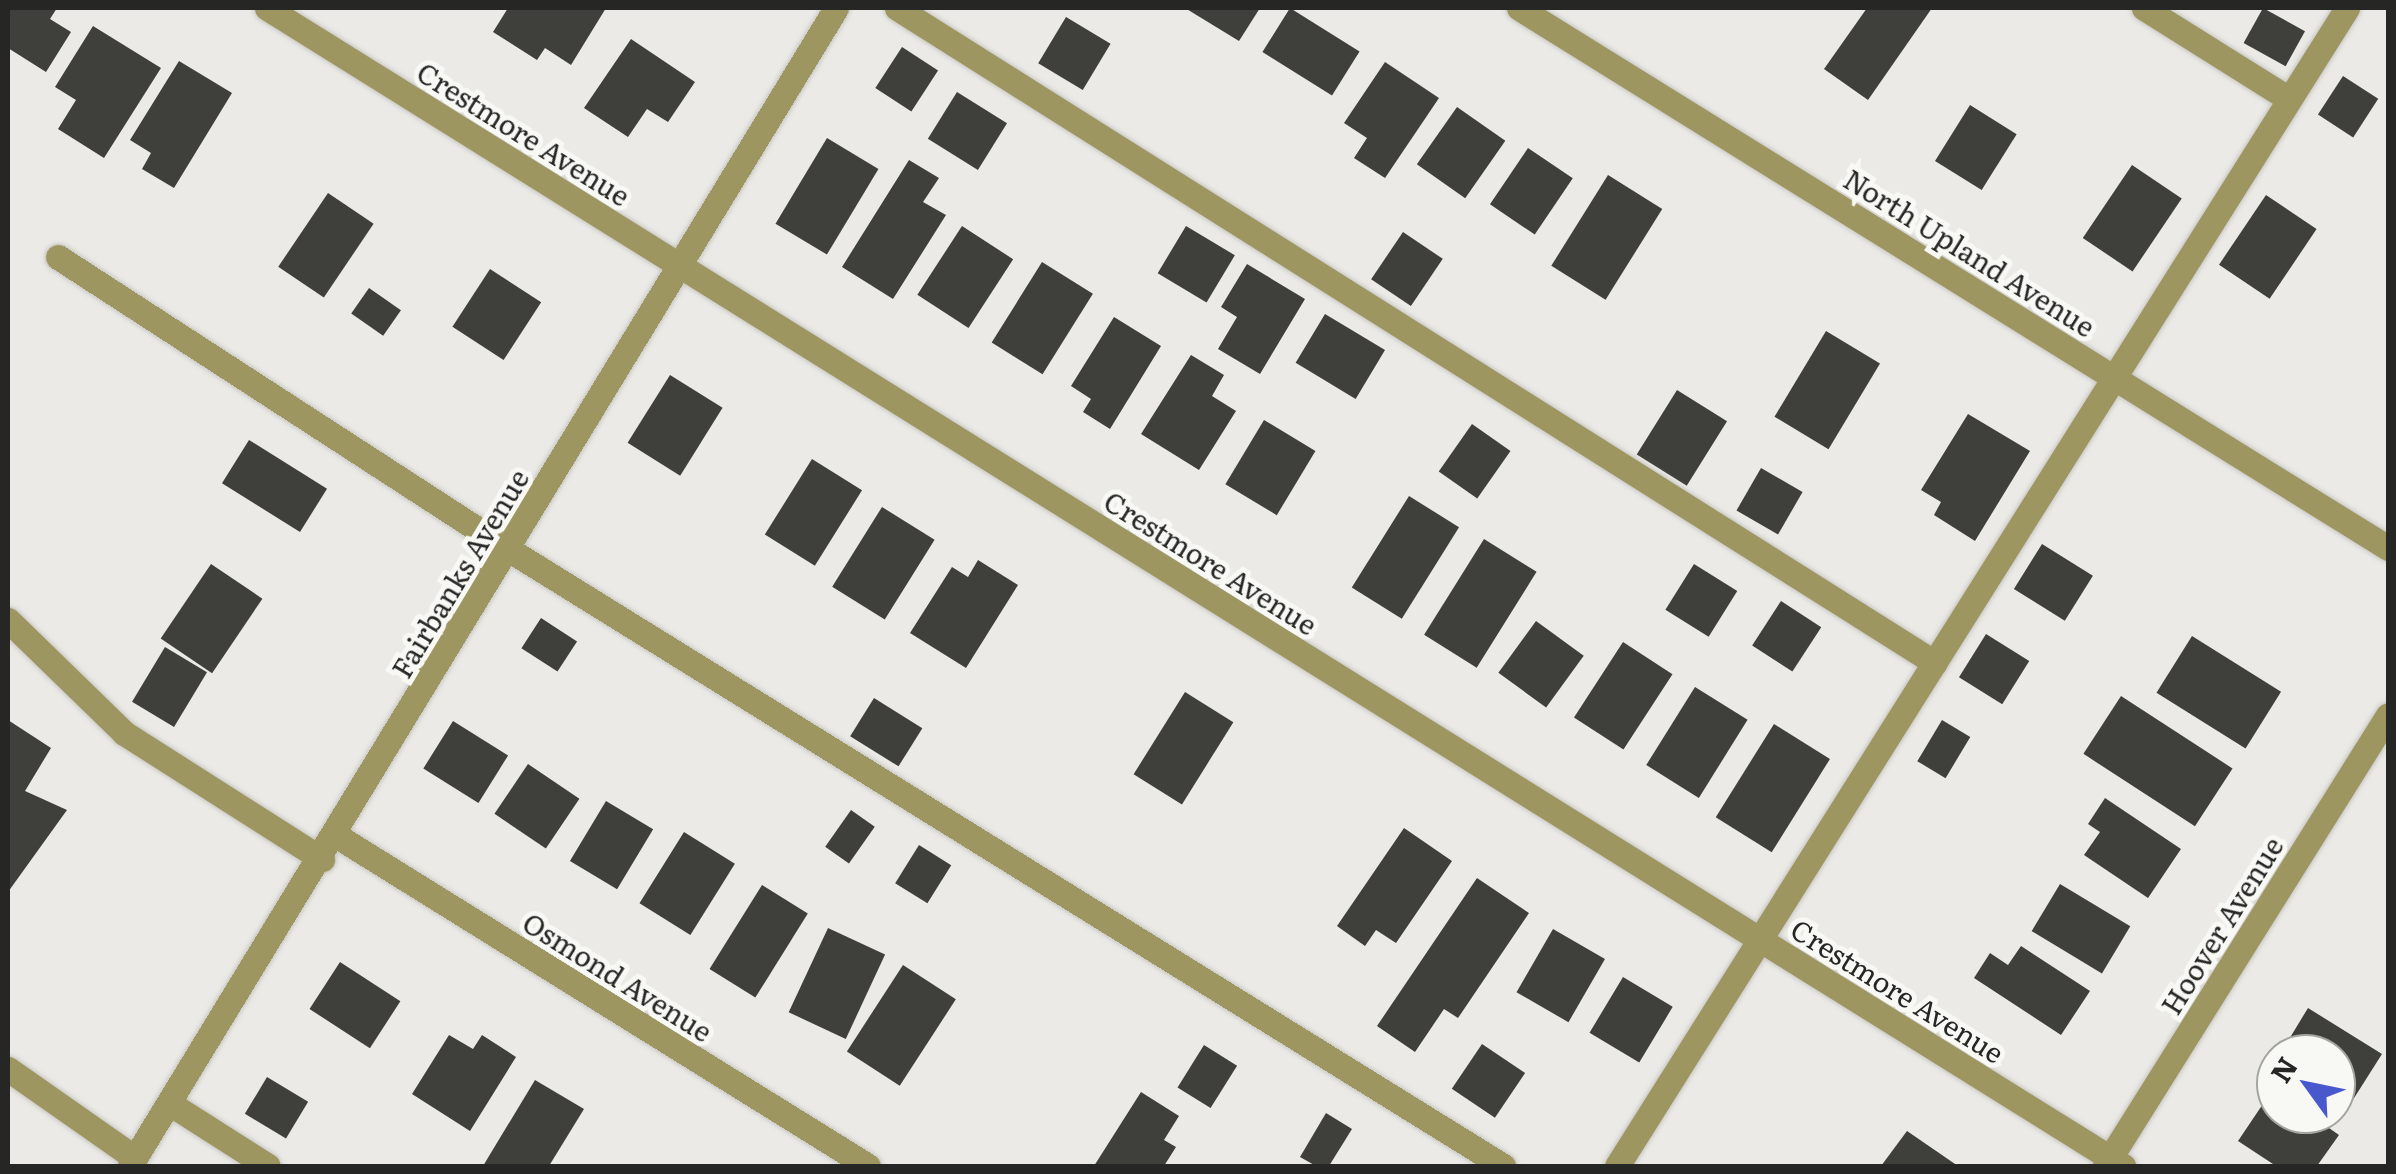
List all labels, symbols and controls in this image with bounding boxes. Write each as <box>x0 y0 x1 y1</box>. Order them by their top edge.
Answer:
street label: Crestmore Avenue <box>412 54 636 212</box>
street label: North Upland Avenue <box>1838 161 2102 343</box>
street label: Fairbanks Avenue <box>384 463 534 683</box>
street label: Crestmore Avenue <box>1099 483 1323 641</box>
street label: Hoover Avenue <box>2153 830 2289 1020</box>
street label: Osmond Avenue <box>517 904 719 1048</box>
street label: Crestmore Avenue <box>1786 911 2010 1069</box>
north arrow <box>2256 1034 2356 1134</box>
text: N <box>2259 1047 2307 1090</box>

